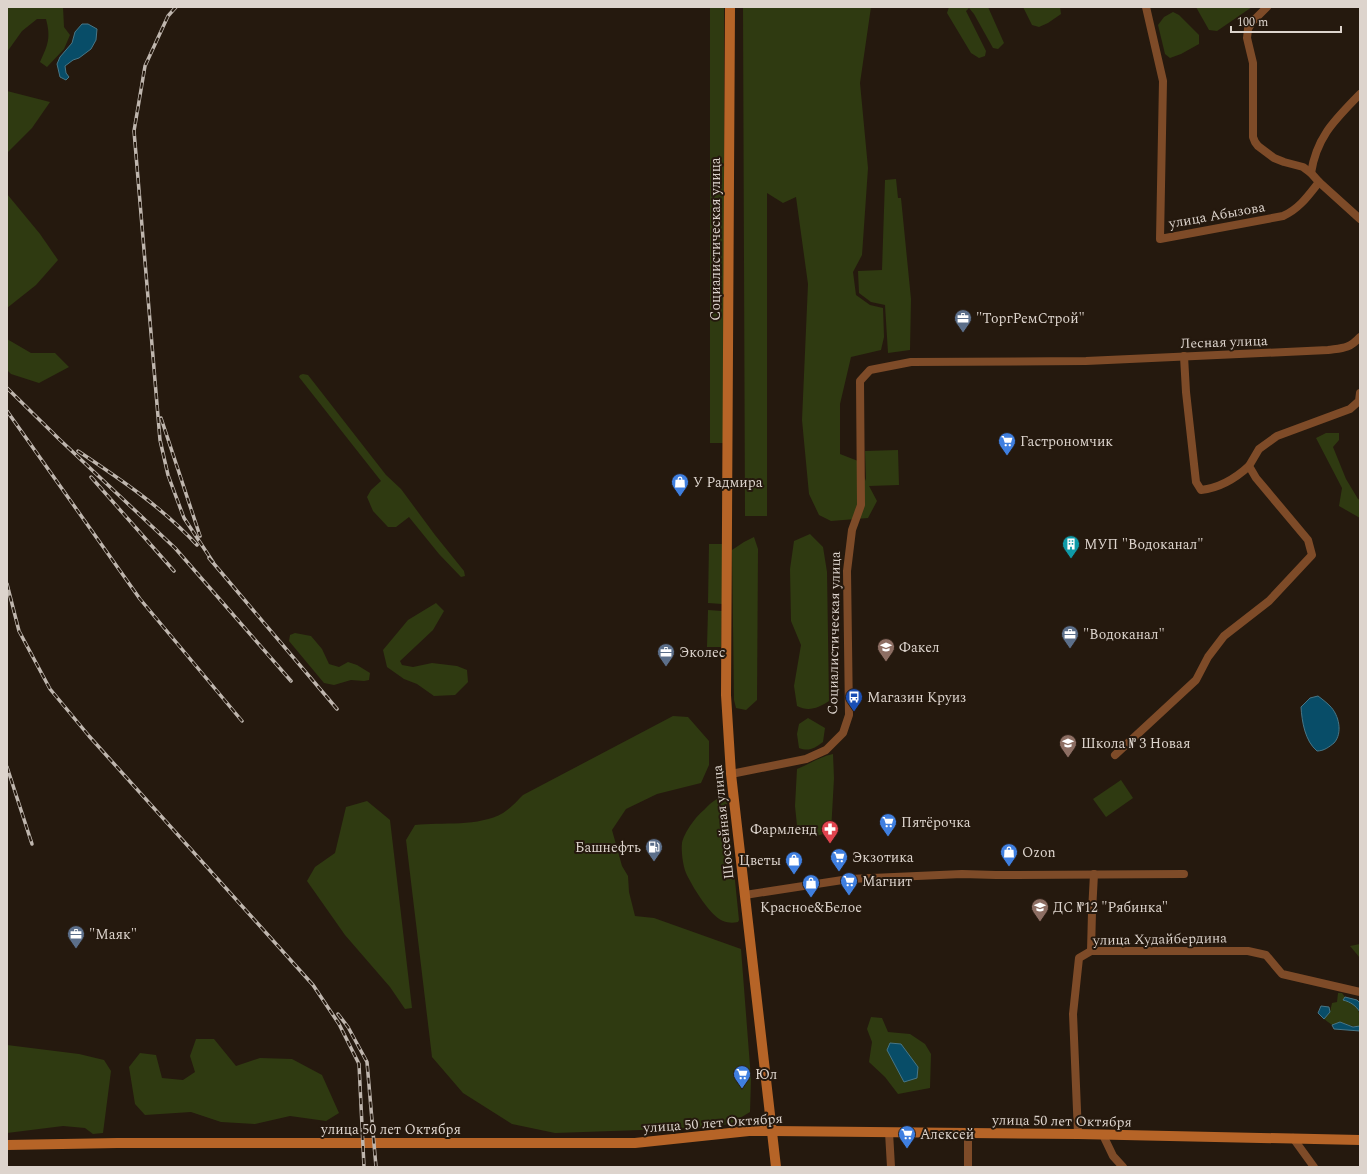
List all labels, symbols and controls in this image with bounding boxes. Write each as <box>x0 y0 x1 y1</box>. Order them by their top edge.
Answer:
scale bar <box>1231 8 1341 34</box>
text: 100 m <box>1237 13 1268 32</box>
street label: Социалистическая улица <box>705 157 726 321</box>
street label: улица Абызова <box>1166 196 1267 234</box>
office icon: "ТоргРемСтрой" <box>953 308 973 333</box>
place label: "ТоргРемСтрой" <box>976 308 1085 329</box>
street label: Лесная улица <box>1180 330 1268 354</box>
supermarket icon: Гастрономчик <box>997 431 1017 456</box>
place label: Гастрономчик <box>1020 431 1113 452</box>
shop icon: У Радмира <box>670 472 690 497</box>
place label: У Радмира <box>693 472 763 493</box>
building icon: МУП "Водоканал" <box>1061 534 1081 559</box>
place label: МУП "Водоканал" <box>1084 534 1204 555</box>
street label: Социалистическая улица <box>822 551 846 715</box>
office icon: "Водоканал" <box>1060 624 1080 649</box>
place label: "Водоканал" <box>1083 624 1165 645</box>
school or university icon: Факел <box>876 637 896 662</box>
place label: Факел <box>899 637 940 658</box>
office icon: Эколес <box>656 642 676 667</box>
place label: Эколес <box>679 642 726 663</box>
bus stop icon: Магазин Круиз <box>844 687 864 712</box>
place label: Магазин Круиз <box>867 687 966 708</box>
school or university icon: Школа № 3 Новая <box>1058 733 1078 758</box>
place label: Школа № 3 Новая <box>1081 733 1190 754</box>
street label: Шоссейная улица <box>707 764 739 880</box>
supermarket icon: Пятёрочка <box>878 812 898 837</box>
place label: Пятёрочка <box>901 812 971 833</box>
place label: Фармленд <box>750 819 817 840</box>
pharmacy icon: Фармленд <box>820 819 840 844</box>
place label: Башнефть <box>575 837 641 858</box>
fuel station icon: Башнефть <box>644 837 664 862</box>
shop icon: Ozon <box>999 842 1019 867</box>
place label: Ozon <box>1022 842 1056 863</box>
supermarket icon: Экзотика <box>829 847 849 872</box>
place label: Экзотика <box>852 847 914 868</box>
place label: Цветы <box>739 850 781 871</box>
shop icon: Цветы <box>784 850 804 875</box>
supermarket icon: Магнит <box>839 871 859 896</box>
place label: Магнит <box>862 871 912 892</box>
shop icon: Красное&Белое <box>801 873 821 898</box>
place label: Красное&Белое <box>760 897 862 918</box>
school or university icon: ДС №12 "Рябинка" <box>1030 897 1050 922</box>
place label: ДС №12 "Рябинка" <box>1053 897 1168 918</box>
office icon: "Маяк" <box>66 924 86 949</box>
place label: "Маяк" <box>89 924 137 945</box>
street label: улица Худайбердина <box>1092 927 1227 951</box>
supermarket icon: Юл <box>732 1064 752 1089</box>
place label: Юл <box>755 1064 777 1085</box>
street label: улица 50 лет Октября <box>641 1108 784 1138</box>
street label: улица 50 лет Октября <box>991 1109 1132 1133</box>
street label: улица 50 лет Октября <box>320 1119 461 1140</box>
supermarket icon: Алексей <box>897 1124 917 1149</box>
place label: Алексей <box>920 1124 974 1145</box>

